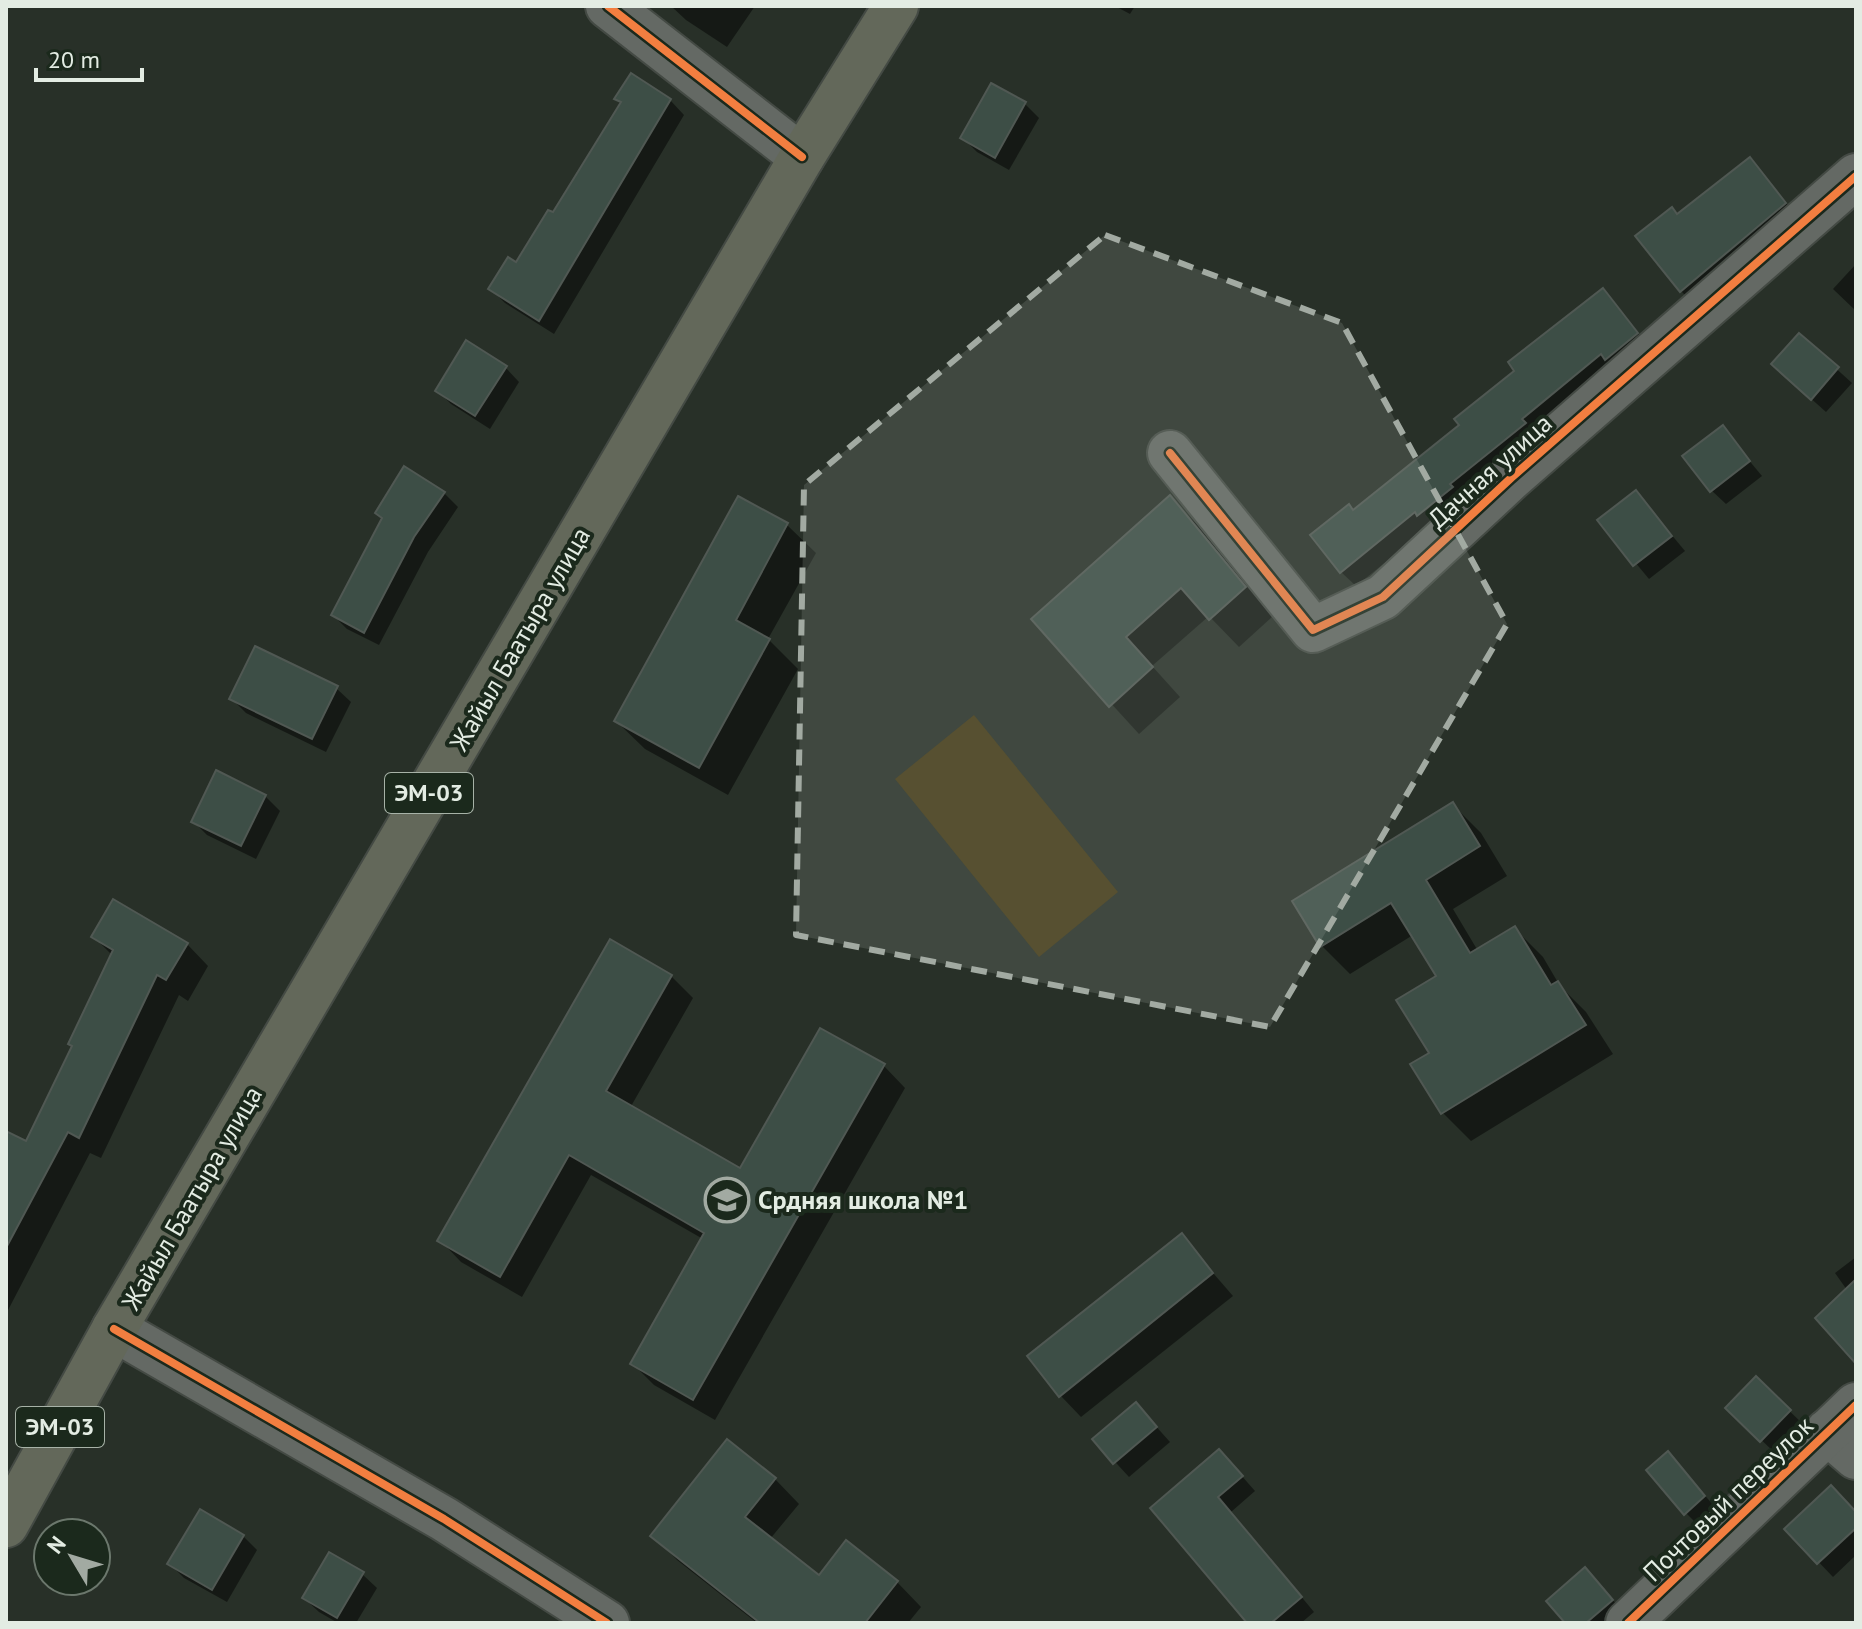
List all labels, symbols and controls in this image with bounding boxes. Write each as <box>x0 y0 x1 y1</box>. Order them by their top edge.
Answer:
scale bar <box>36 32 142 82</box>
text: 20 m <box>48 44 100 75</box>
street label: Дачная улица <box>1421 406 1558 535</box>
street label: Жайыл Баатыра улица <box>442 521 597 757</box>
road number: ЭМ-03 <box>385 773 473 813</box>
street label: Жайыл Баатыра улица <box>114 1080 269 1316</box>
school or university icon: Срдняя школа №1 <box>703 1176 751 1224</box>
place label: Срдняя школа №1 <box>758 1183 968 1216</box>
road number: ЭМ-03 <box>16 1407 104 1447</box>
street label: Почтовый переулок <box>1636 1409 1820 1588</box>
north arrow <box>32 1517 112 1597</box>
text: N <box>41 1530 72 1559</box>

